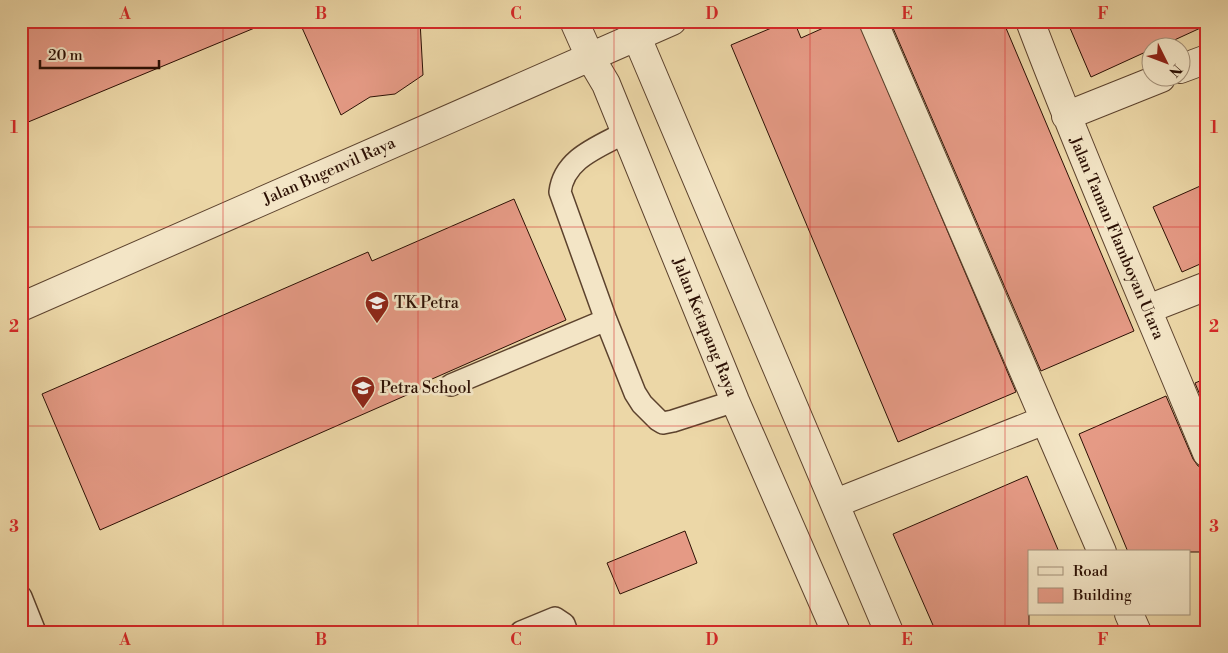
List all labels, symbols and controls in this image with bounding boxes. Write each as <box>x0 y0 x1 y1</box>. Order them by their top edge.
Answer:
text: A <box>118 4 131 24</box>
text: B <box>315 4 327 24</box>
text: C <box>510 4 522 24</box>
text: D <box>706 4 719 24</box>
text: E <box>901 4 913 24</box>
text: F <box>1097 4 1109 24</box>
scale bar <box>40 38 159 70</box>
north arrow <box>1140 38 1190 88</box>
text: 20 m <box>48 46 83 65</box>
text: N <box>1165 60 1185 80</box>
text: 1 <box>10 118 18 138</box>
text: 1 <box>1210 118 1218 138</box>
street label: Jalan Bugenvil Raya <box>259 132 399 210</box>
street label: Jalan Taman Flamboyan Utara <box>1065 133 1169 343</box>
street label: Jalan Ketapang Raya <box>668 254 742 400</box>
school or university icon: TK Petra <box>364 290 390 324</box>
place label: TK Petra <box>394 293 460 313</box>
text: 2 <box>9 317 19 337</box>
text: 2 <box>1209 317 1219 337</box>
school or university icon: Petra School <box>350 375 376 409</box>
place label: Petra School <box>380 378 472 398</box>
text: 3 <box>9 517 19 537</box>
text: 3 <box>1209 517 1219 537</box>
legend <box>1028 550 1190 616</box>
text: Road <box>1073 562 1108 581</box>
text: Building <box>1072 586 1132 605</box>
text: A <box>118 630 131 650</box>
text: B <box>315 630 327 650</box>
text: C <box>510 630 522 650</box>
text: D <box>706 630 719 650</box>
text: E <box>901 630 913 650</box>
text: F <box>1097 630 1109 650</box>

